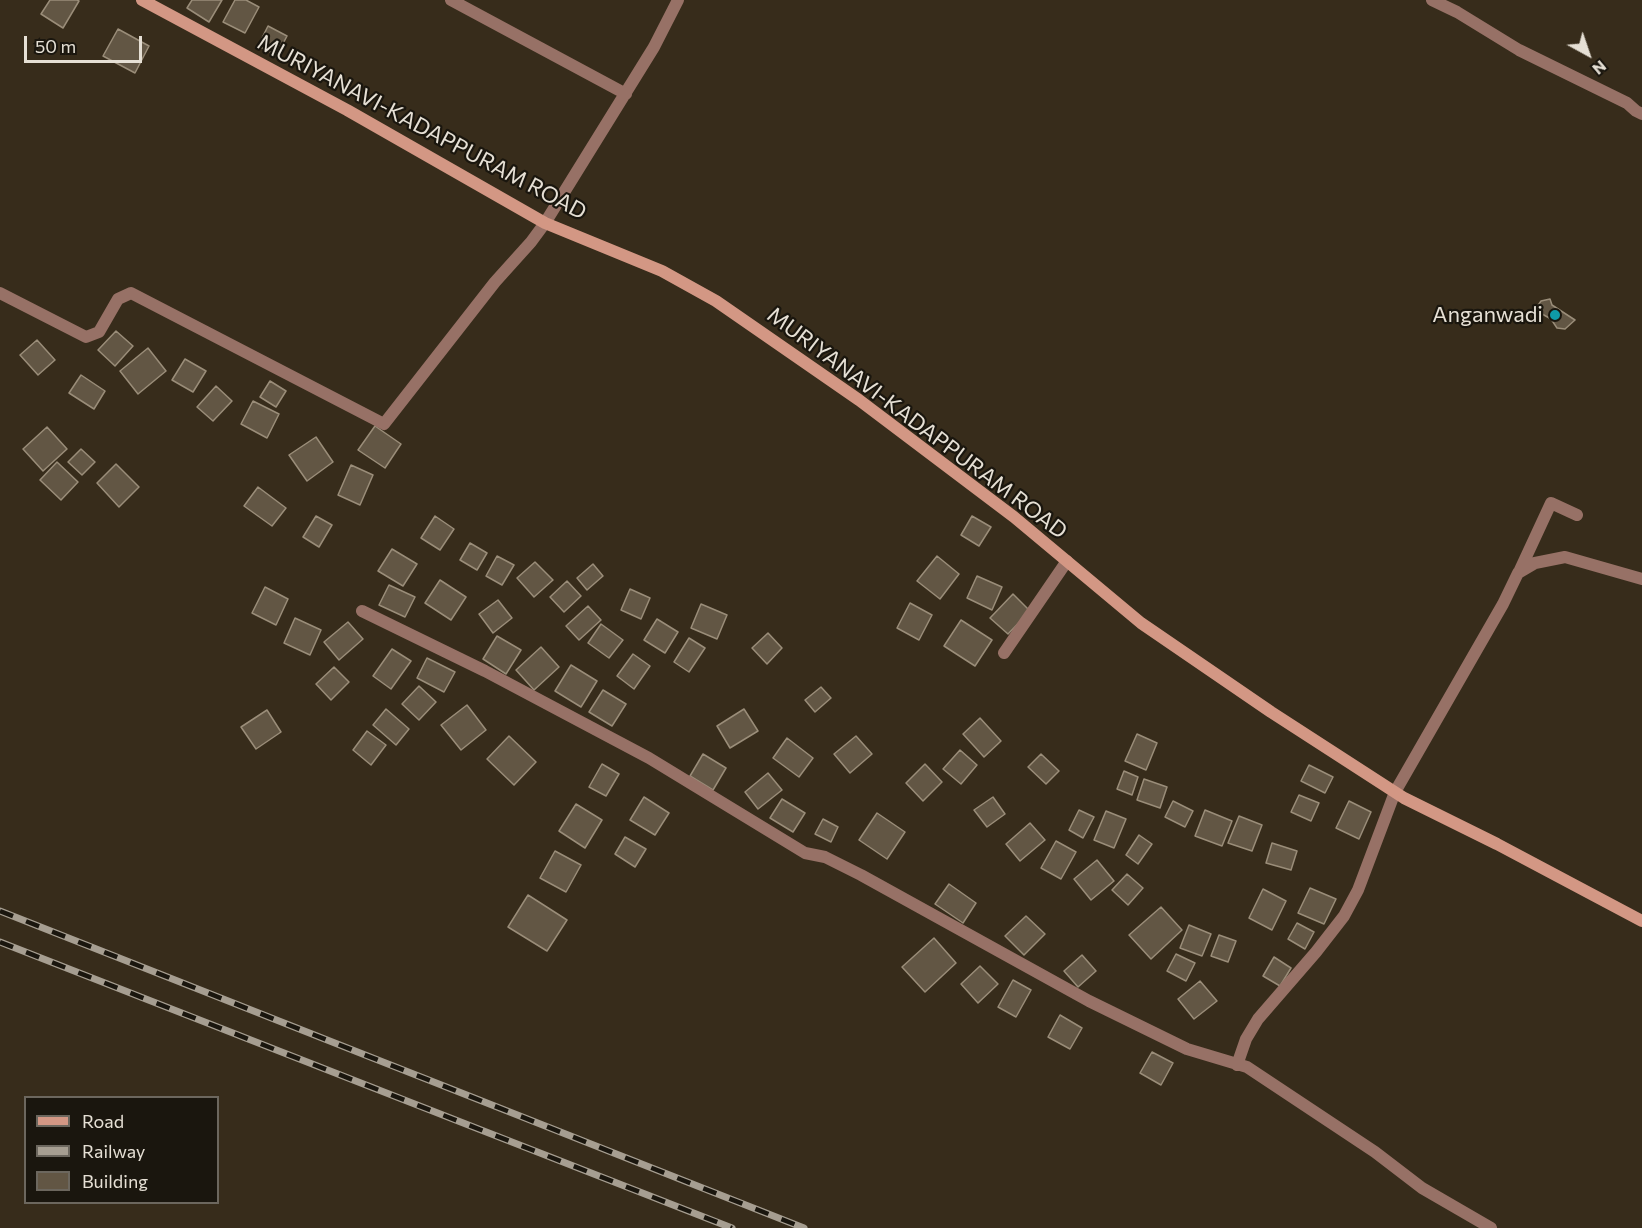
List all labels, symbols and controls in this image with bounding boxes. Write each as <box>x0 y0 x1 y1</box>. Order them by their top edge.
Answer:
scale bar <box>27 24 146 62</box>
north arrow <box>1558 24 1618 84</box>
street label: MURIYANAVI-KADAPPURAM ROAD <box>253 29 591 225</box>
text: 50 m <box>35 35 76 57</box>
text: N <box>1589 57 1611 79</box>
street label: MURIYANAVI-KADAPPURAM ROAD <box>762 302 1072 544</box>
place label: Anganwadi <box>1432 302 1543 328</box>
marker: Anganwadi <box>1548 308 1562 322</box>
legend <box>24 1096 219 1204</box>
text: Road <box>82 1110 124 1132</box>
text: Railway <box>82 1140 145 1162</box>
text: Building <box>82 1170 148 1192</box>

